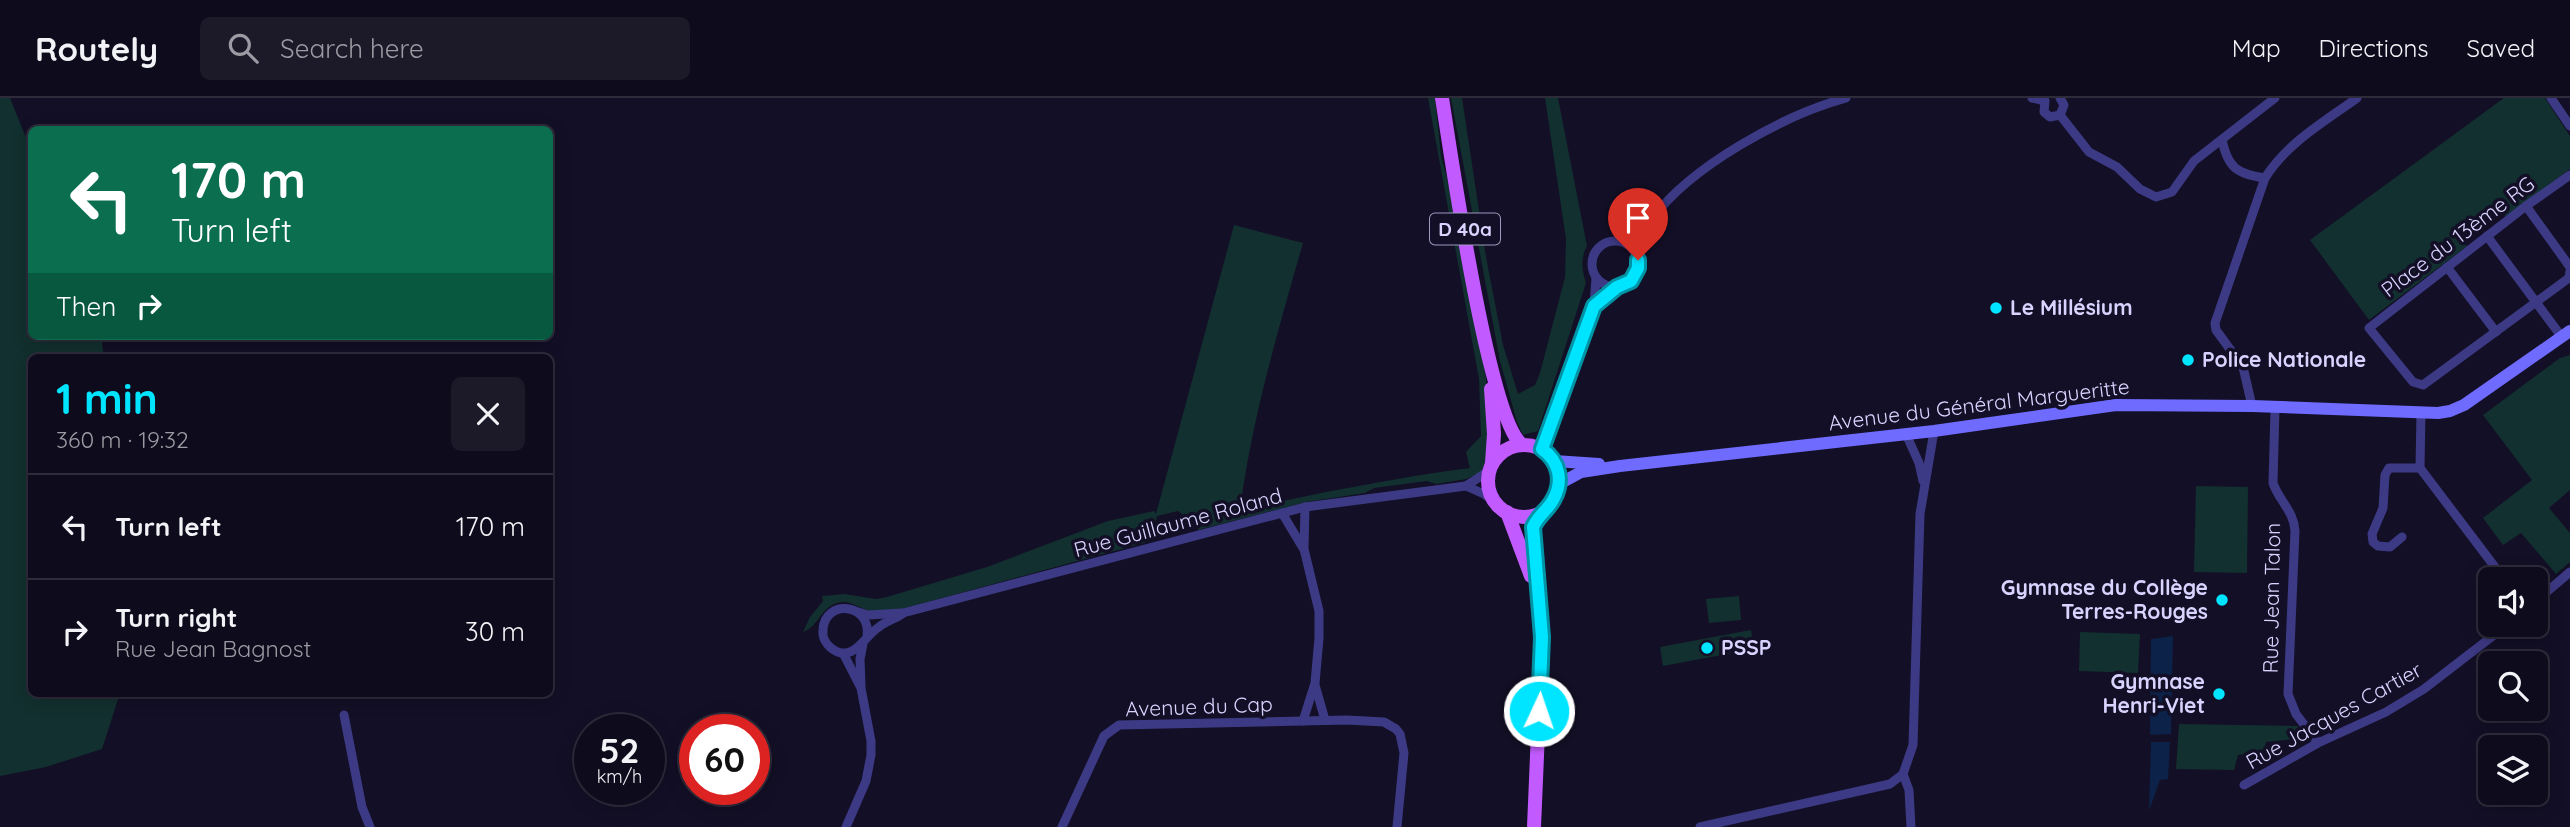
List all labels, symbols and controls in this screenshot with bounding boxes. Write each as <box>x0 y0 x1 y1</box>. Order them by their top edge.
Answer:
search box <box>200 17 690 80</box>
text: Routely <box>35 28 158 69</box>
icon: search <box>224 29 262 67</box>
text: Search here <box>280 32 424 65</box>
text: Map <box>2232 33 2281 63</box>
text: Directions <box>2319 33 2429 63</box>
text: Saved <box>2467 33 2535 63</box>
text: 170 m <box>171 149 306 210</box>
icon: left <box>56 154 147 245</box>
street label: Place du 13ème RG <box>2376 170 2539 302</box>
pin <box>1608 188 1668 260</box>
icon: arrive <box>1619 199 1657 237</box>
text: Turn left <box>171 210 292 250</box>
road number: D 40a <box>1430 214 1500 244</box>
icon: right <box>130 287 168 325</box>
text: Then <box>56 290 116 323</box>
place label: Le Millésium <box>2010 294 2133 320</box>
marker: Le Millésium <box>1988 300 2004 316</box>
place label: Police Nationale <box>2202 346 2366 372</box>
marker: Police Nationale <box>2180 352 2196 368</box>
text: 1 min <box>56 372 158 425</box>
street label: Avenue du Général Margueritte <box>1827 373 2131 435</box>
button: close <box>451 377 525 451</box>
text: 360 m · 19:32 <box>56 425 189 454</box>
street label: Rue Guillaume Roland <box>1071 482 1285 562</box>
icon: left <box>56 508 94 546</box>
text: Turn left <box>115 510 222 543</box>
text: 170 m <box>456 510 525 543</box>
street label: Rue Jean Talon <box>2257 522 2285 674</box>
map controls <box>2478 567 2548 805</box>
button: sound <box>2478 567 2548 637</box>
place label: Gymnase du Collège Terres-Rouges <box>2001 574 2208 624</box>
marker: Gymnase du Collège Terres-Rouges <box>2214 592 2230 608</box>
text: Turn right <box>115 601 237 634</box>
icon: right <box>56 613 94 651</box>
text: 30 m <box>465 615 525 648</box>
text: Rue Jean Bagnost <box>115 634 311 663</box>
place label: PSSP <box>1721 634 1771 660</box>
marker: PSSP <box>1699 640 1715 656</box>
button: search <box>2478 651 2548 721</box>
street label: Rue Jacques Cartier <box>2241 656 2426 774</box>
place label: Gymnase Henri-Viet <box>2102 668 2205 718</box>
position arrow <box>1502 674 1576 748</box>
marker: Gymnase Henri-Viet <box>2211 686 2227 702</box>
street label: Avenue du Cap <box>1125 690 1273 722</box>
speed limit sign: 60 <box>679 714 770 805</box>
text: 52 <box>599 728 640 772</box>
button: layers <box>2478 735 2548 805</box>
text: km/h <box>597 765 642 788</box>

